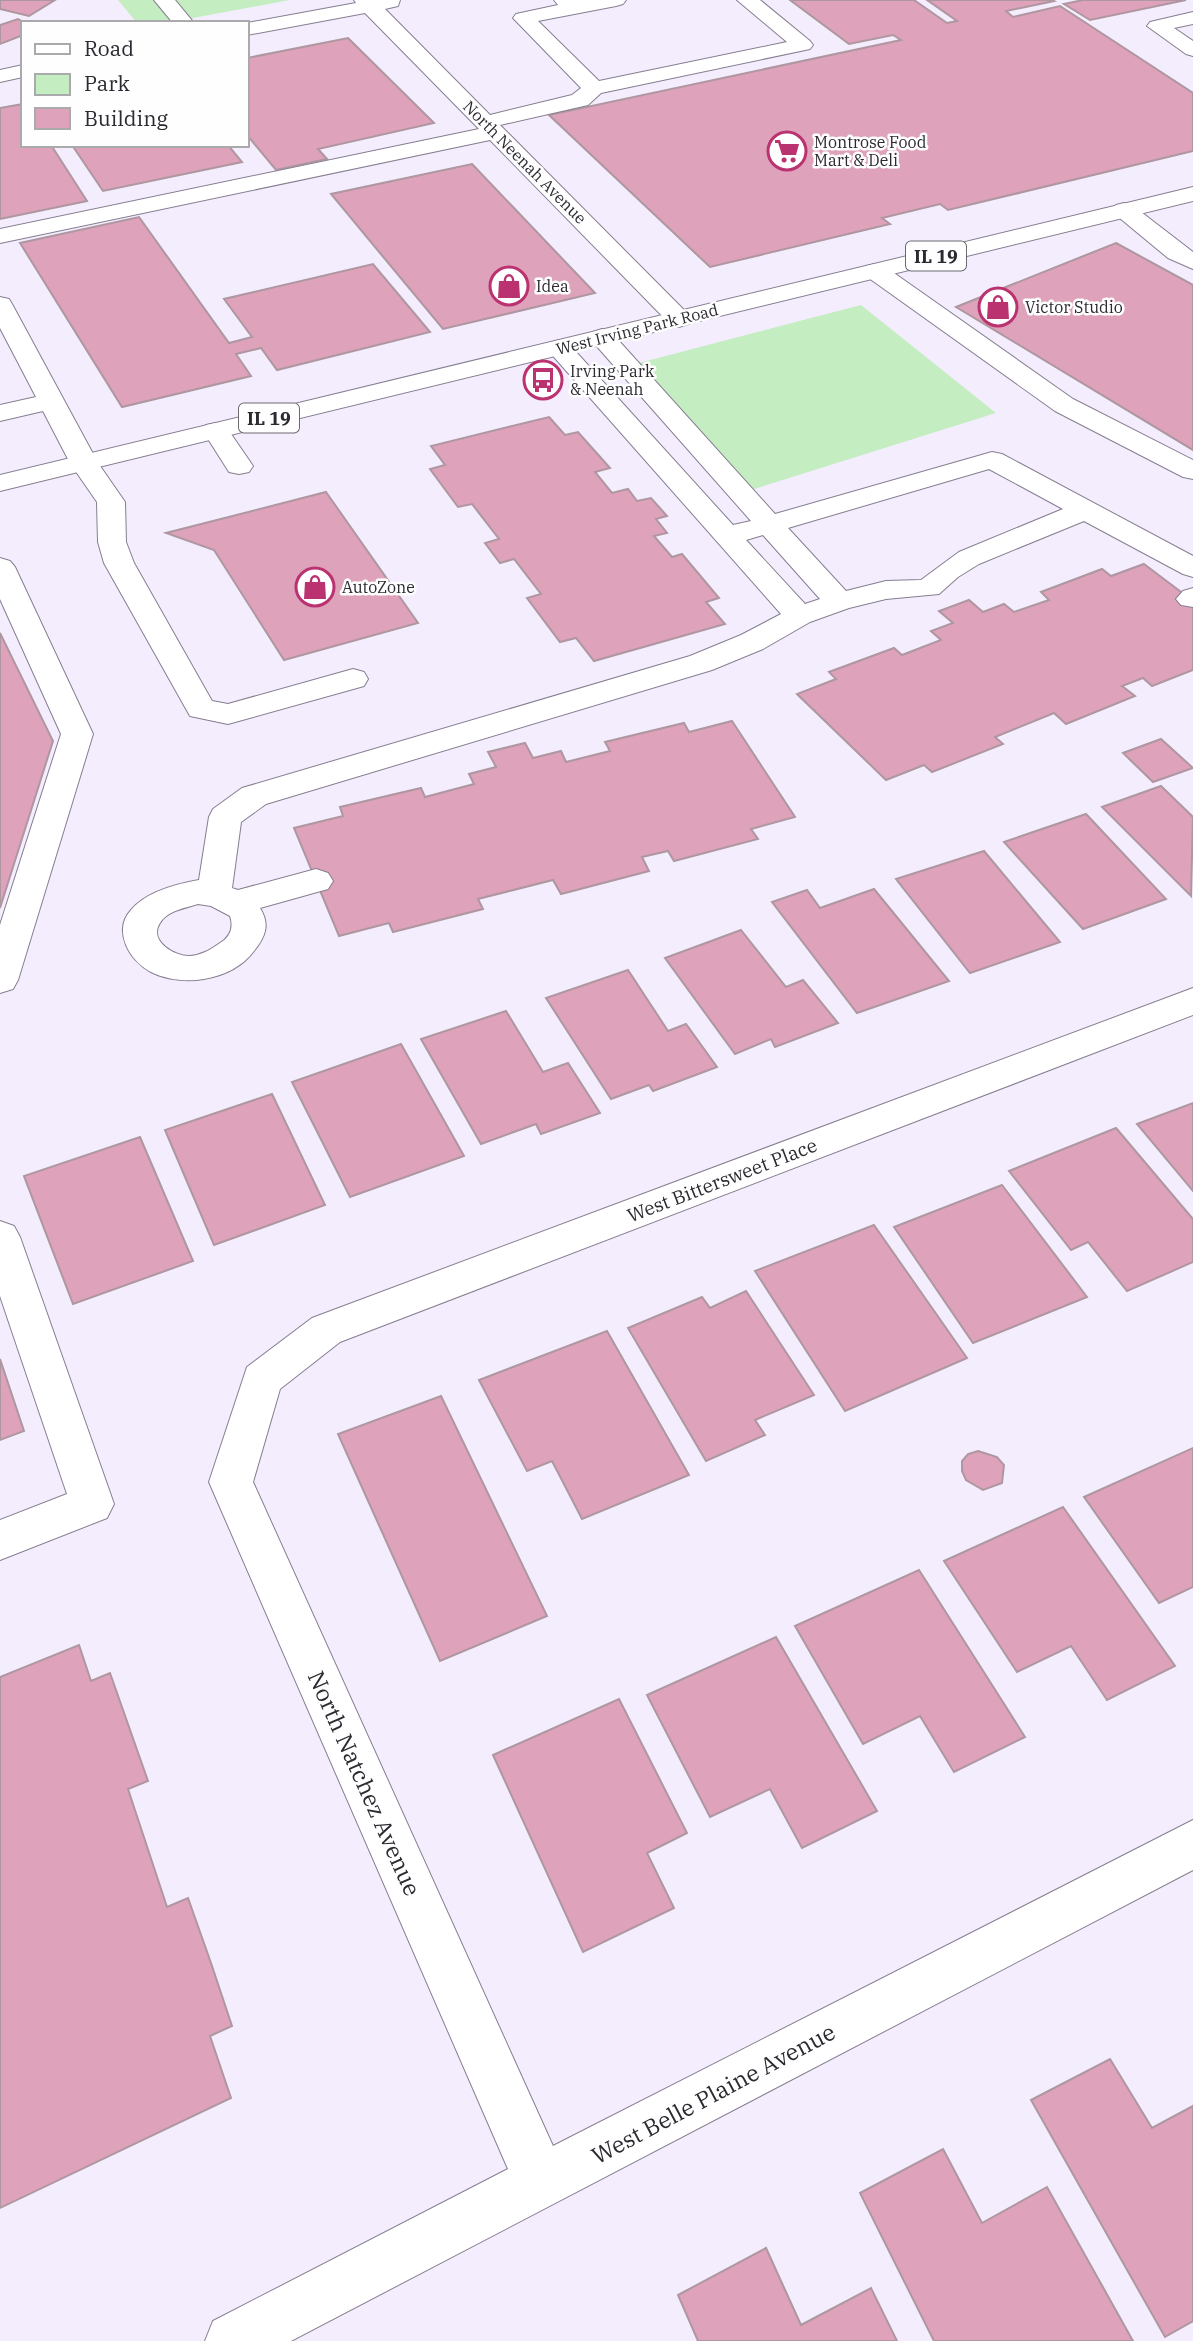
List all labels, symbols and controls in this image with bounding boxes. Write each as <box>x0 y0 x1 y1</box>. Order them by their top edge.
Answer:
legend <box>21 21 248 147</box>
text: Road <box>84 34 134 62</box>
text: Park <box>84 69 131 97</box>
street label: North Neenah Avenue <box>459 96 591 228</box>
text: Building <box>84 104 169 132</box>
supermarket icon: Montrose Food Mart & Deli <box>766 130 808 172</box>
place label: Montrose Food Mart & Deli <box>814 132 927 170</box>
road number: IL 19 <box>906 242 966 270</box>
shop icon: Idea <box>488 265 530 307</box>
place label: Idea <box>536 276 569 296</box>
shop icon: Victor Studio <box>977 286 1019 328</box>
place label: Victor Studio <box>1025 297 1123 317</box>
street label: West Irving Park Road <box>554 299 720 359</box>
bus stop icon: Irving Park & Neenah <box>522 359 564 401</box>
place label: Irving Park & Neenah <box>570 361 655 399</box>
road number: IL 19 <box>239 404 299 432</box>
shop icon: AutoZone <box>294 566 336 608</box>
place label: AutoZone <box>342 577 415 597</box>
street label: West Bittersweet Place <box>624 1133 820 1227</box>
street label: North Natchez Avenue <box>302 1666 428 1900</box>
street label: West Belle Plaine Avenue <box>586 2016 840 2170</box>

